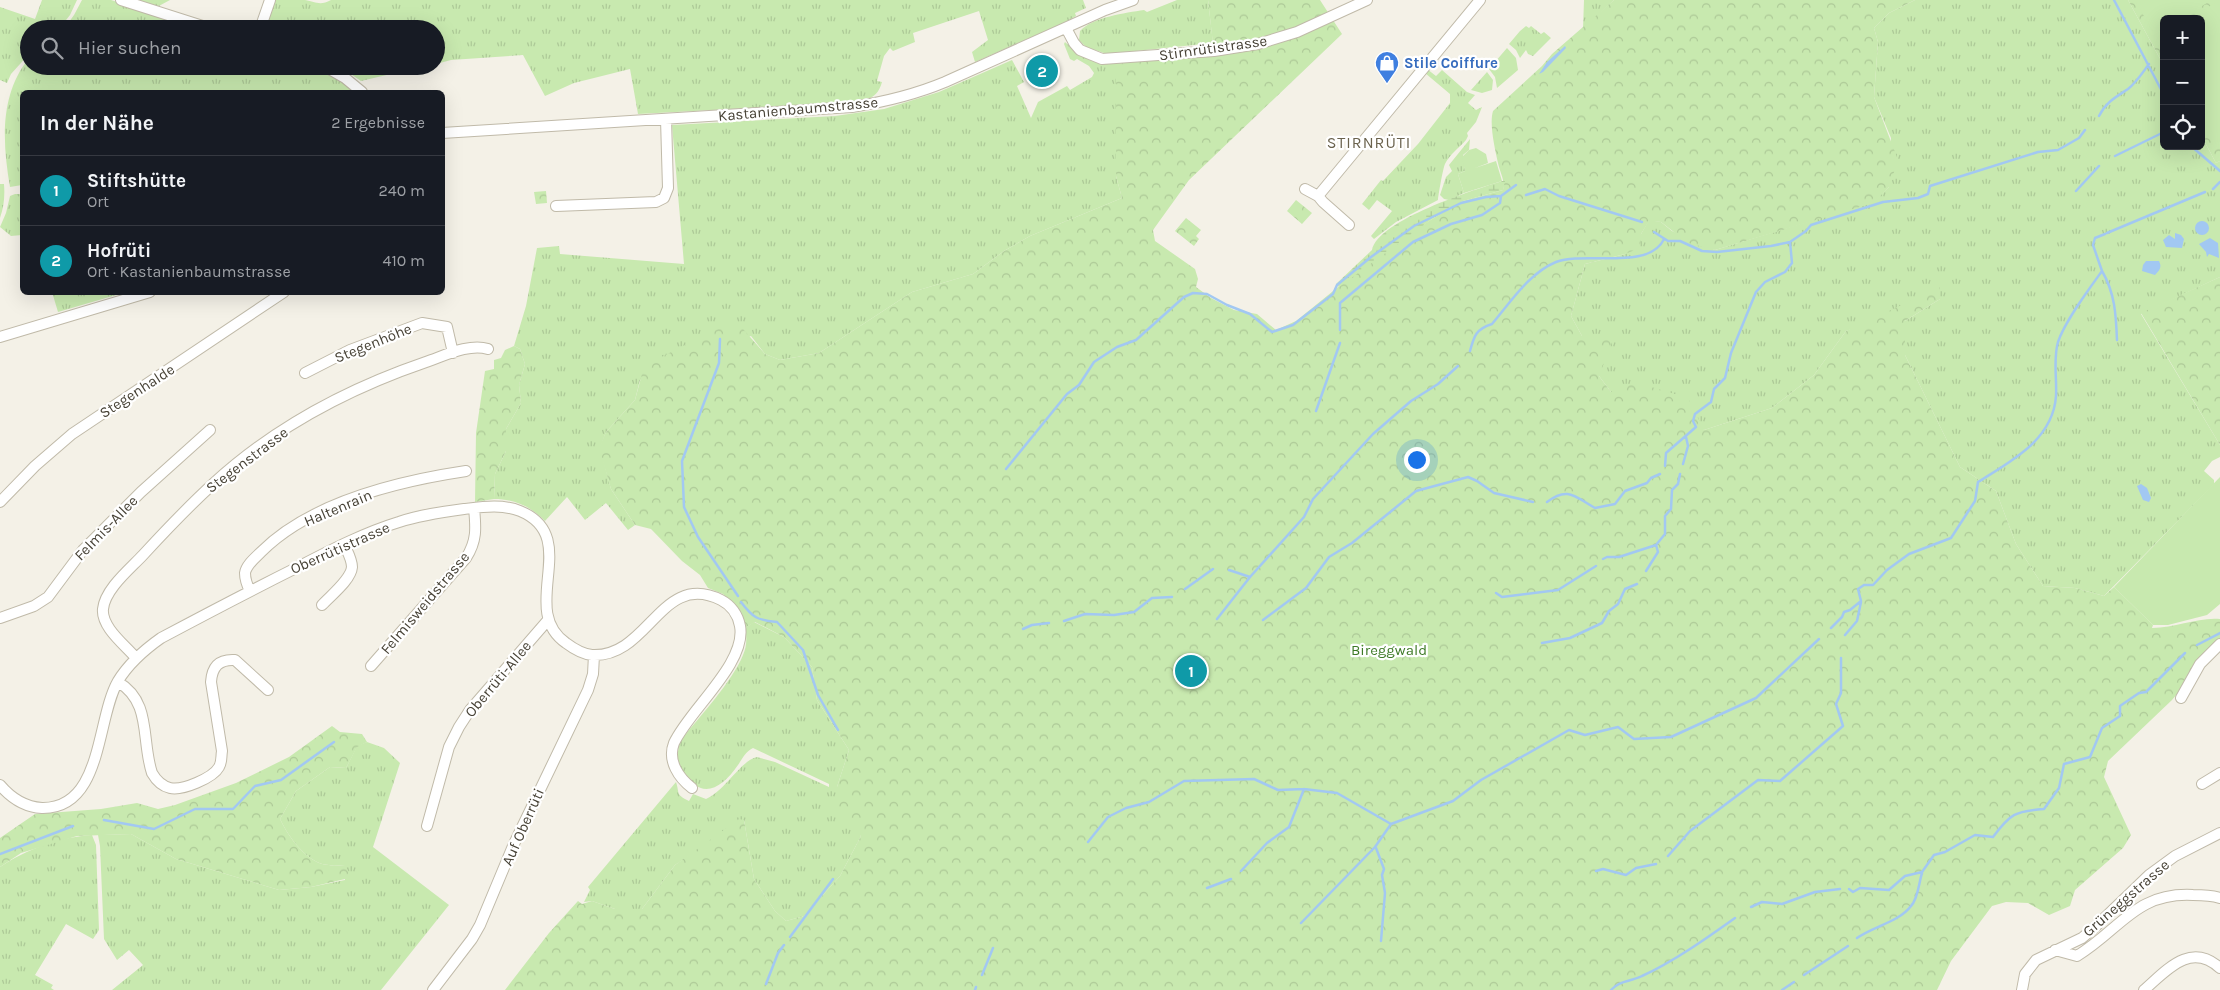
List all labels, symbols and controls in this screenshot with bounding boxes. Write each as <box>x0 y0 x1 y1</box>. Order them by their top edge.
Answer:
map controls <box>2160 15 2205 150</box>
button: + <box>2160 15 2205 60</box>
search box <box>20 20 445 75</box>
street label: Stirnrütistrasse <box>1158 32 1268 64</box>
icon: search <box>38 34 66 62</box>
text: Hier suchen <box>78 37 181 59</box>
shop icon: Stile Coiffure <box>1374 50 1400 84</box>
pin: 2 <box>1026 52 1058 90</box>
place label: Stile Coiffure <box>1404 54 1498 72</box>
button: − <box>2160 60 2205 105</box>
street label: Kastanienbaumstrasse <box>717 93 879 125</box>
button: locate <box>2160 105 2205 150</box>
text: In der Nähe <box>40 111 154 135</box>
text: 2 Ergebnisse <box>331 113 425 132</box>
district label: STIRNRÜTI <box>1327 133 1411 152</box>
text: Stiftshütte <box>87 170 186 192</box>
text: 1 <box>53 181 59 200</box>
text: 240 m <box>379 181 425 200</box>
text: Ort <box>87 192 109 211</box>
text: Hofrüti <box>87 240 151 262</box>
text: 2 <box>51 251 61 270</box>
text: 410 m <box>383 251 425 270</box>
text: Ort · Kastanienbaumstrasse <box>87 262 291 281</box>
street label: Stegenhöhe <box>332 319 414 367</box>
street label: Stegenhalde <box>96 360 178 422</box>
street label: Stegenstrasse <box>202 423 292 497</box>
your location <box>1404 447 1430 473</box>
street label: Haltenrain <box>301 486 375 530</box>
street label: Felmis-Allee <box>71 492 141 564</box>
street label: Oberrütistrasse <box>287 518 393 578</box>
street label: Felmisweidstrasse <box>377 548 473 658</box>
street label: Oberrüti-Allee <box>461 637 535 721</box>
park label: Bireggwald <box>1351 641 1427 659</box>
pin: 1 <box>1175 652 1207 690</box>
street label: Auf Oberrüti <box>498 786 548 868</box>
street label: Grüneggstrasse <box>2079 856 2173 940</box>

